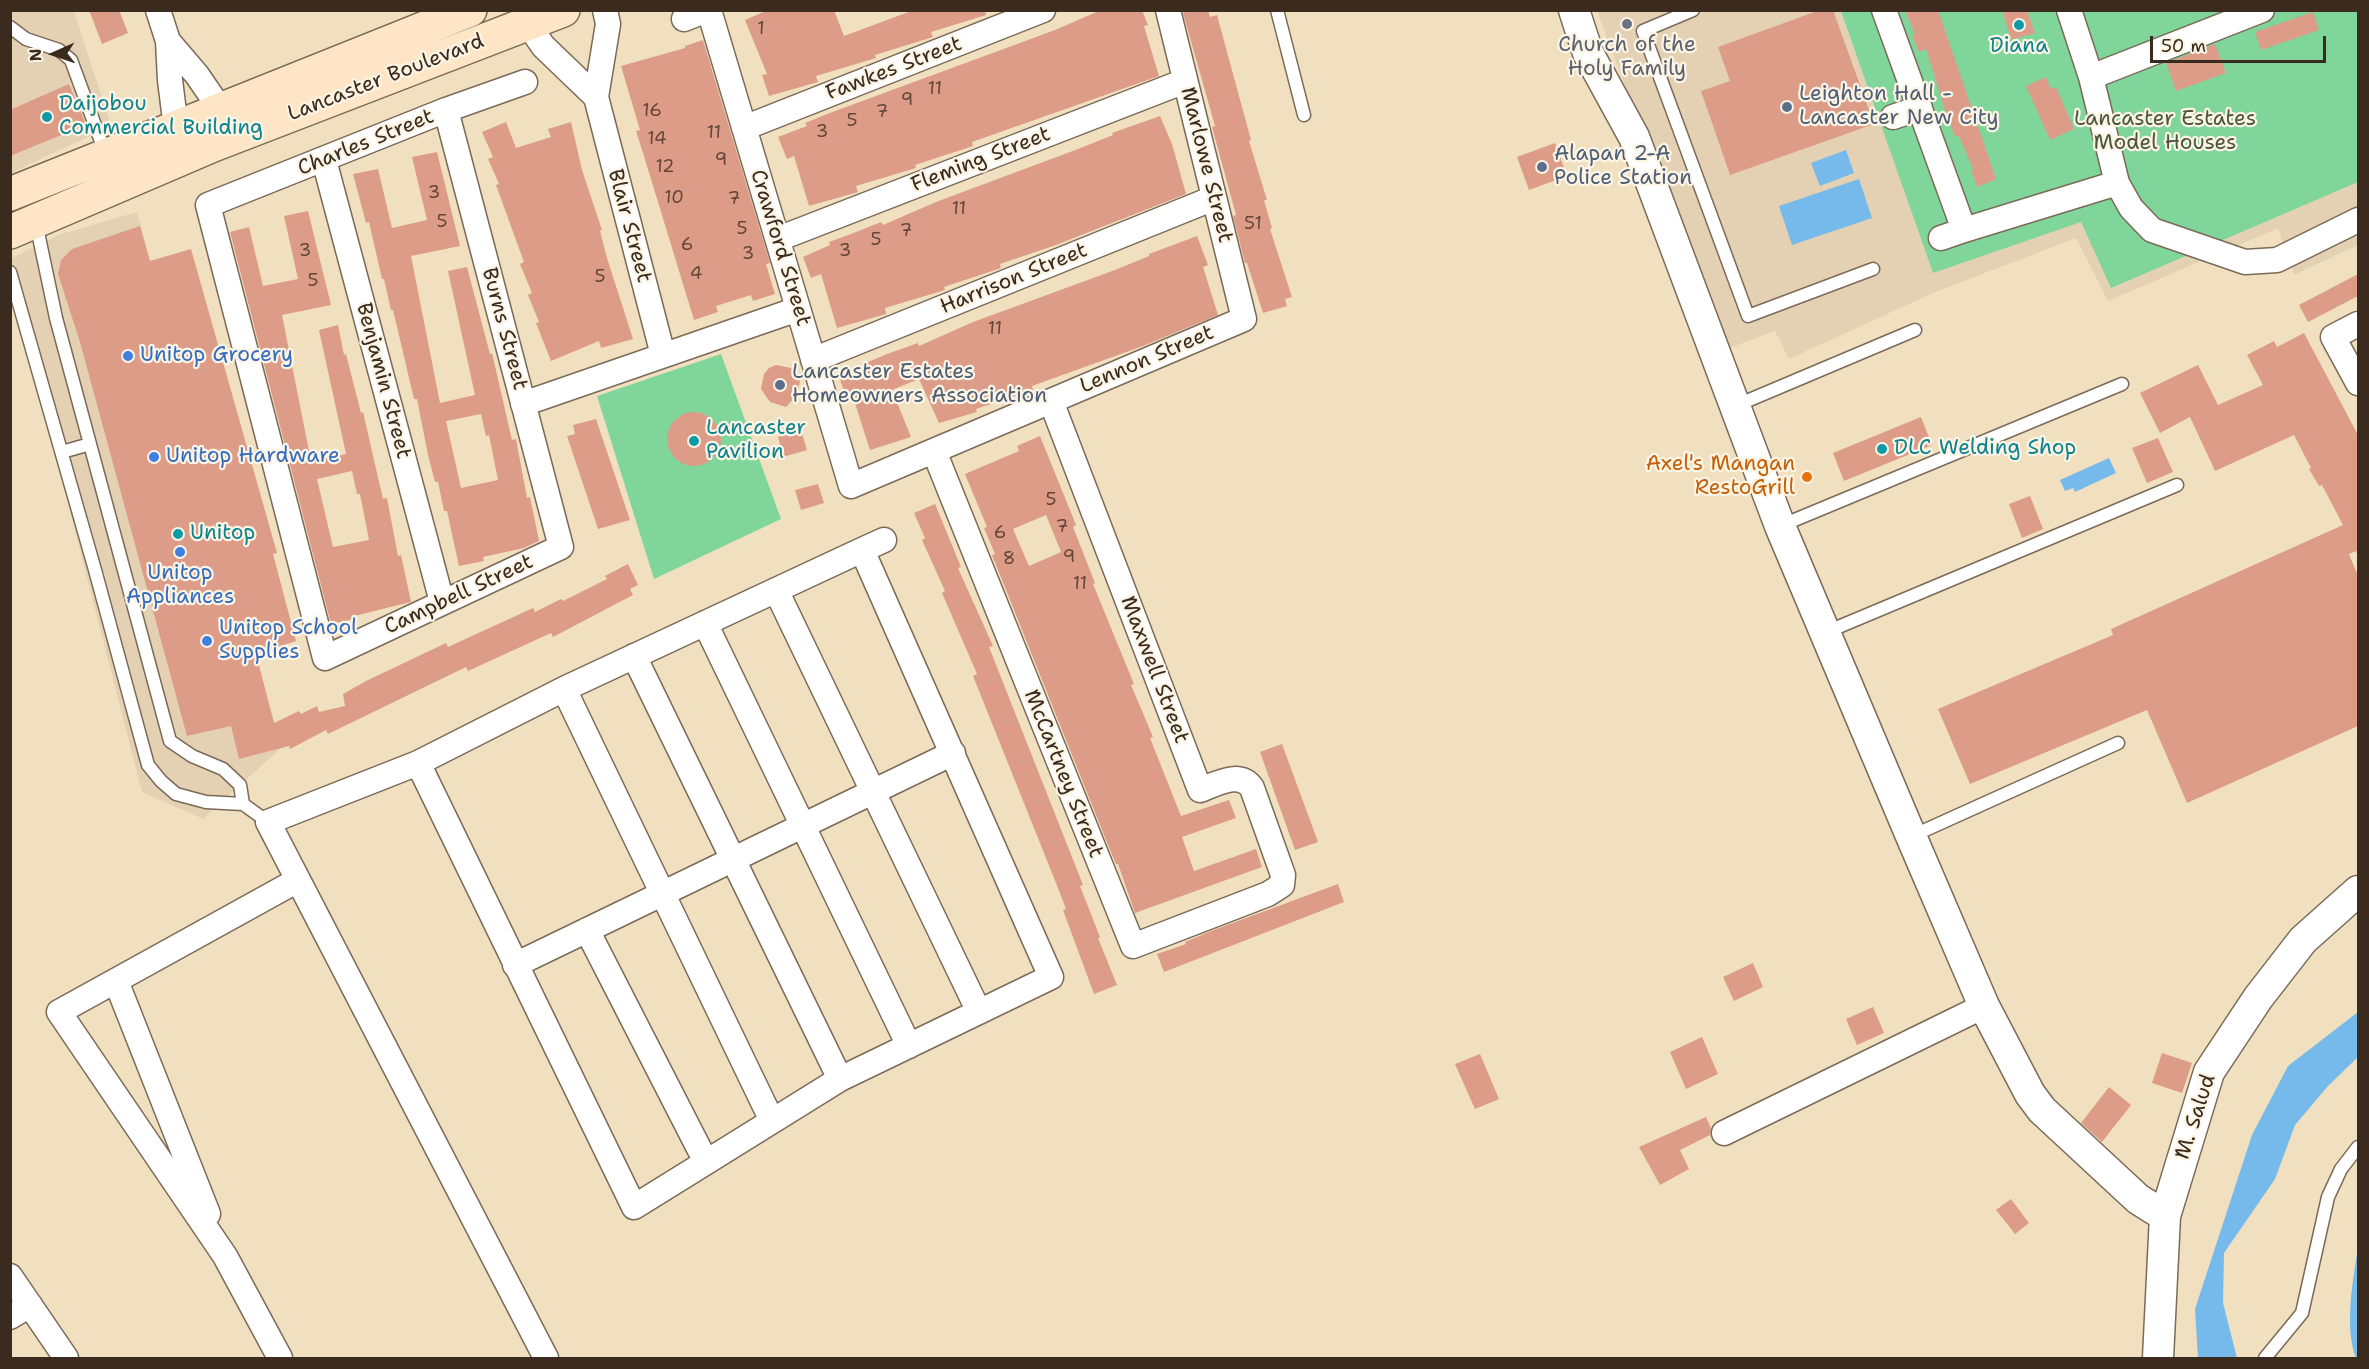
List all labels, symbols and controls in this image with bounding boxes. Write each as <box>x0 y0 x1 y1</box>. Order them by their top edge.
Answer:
marker: Church of the Holy Family <box>1620 17 1634 31</box>
house number: 1 <box>757 18 765 40</box>
marker: Diana <box>2012 18 2026 32</box>
north arrow <box>24 24 84 84</box>
scale bar <box>2153 24 2328 62</box>
street label: Lancaster Boulevard <box>284 29 488 127</box>
street label: Fawkes Street <box>822 32 966 106</box>
place label: Church of the Holy Family <box>1558 33 1696 83</box>
place label: Diana <box>1990 34 2048 60</box>
text: 50 m <box>2161 34 2206 58</box>
text: N <box>25 48 46 62</box>
house number: 11 <box>928 78 942 100</box>
place label: Leighton Hall - Lancaster New City <box>1799 82 1999 132</box>
street label: Marlowe Street <box>1174 85 1238 245</box>
house number: 9 <box>901 89 913 111</box>
place label: Daijobou Commercial Building <box>59 92 263 142</box>
house number: 16 <box>642 100 662 122</box>
marker: Leighton Hall - Lancaster New City <box>1780 100 1794 114</box>
house number: 7 <box>876 101 888 123</box>
street label: Charles Street <box>294 104 438 182</box>
park label: Lancaster Estates Model Houses <box>2074 107 2256 157</box>
marker: Daijobou Commercial Building <box>40 110 54 124</box>
house number: 5 <box>846 110 858 132</box>
house number: 3 <box>816 121 828 143</box>
house number: 11 <box>707 122 721 144</box>
street label: Fleming Street <box>908 122 1054 198</box>
house number: 14 <box>647 128 667 150</box>
place label: Alapan 2-A Police Station <box>1554 142 1692 192</box>
house number: 9 <box>715 149 727 171</box>
house number: 12 <box>655 156 675 178</box>
marker: Alapan 2-A Police Station <box>1535 160 1549 174</box>
street label: Blair Street <box>602 166 656 286</box>
street label: Crawford Street <box>744 167 816 329</box>
house number: 3 <box>428 182 440 204</box>
house number: 10 <box>664 187 684 209</box>
house number: 7 <box>728 188 740 210</box>
house number: 11 <box>952 198 966 220</box>
house number: 5 <box>436 211 448 233</box>
house number: 51 <box>1244 213 1262 235</box>
house number: 5 <box>736 218 748 240</box>
house number: 7 <box>900 220 912 242</box>
house number: 5 <box>870 229 882 251</box>
house number: 6 <box>681 234 693 256</box>
street label: Harrison Street <box>937 238 1091 320</box>
house number: 3 <box>299 240 311 262</box>
house number: 3 <box>839 240 851 262</box>
house number: 3 <box>742 243 754 265</box>
house number: 4 <box>690 263 702 285</box>
street label: Burns Street <box>476 265 532 393</box>
house number: 5 <box>594 266 606 288</box>
house number: 5 <box>307 270 319 292</box>
street label: Benjamin Street <box>350 300 416 462</box>
house number: 11 <box>988 318 1002 340</box>
street label: Lennon Street <box>1076 320 1218 400</box>
place label: Unitop Grocery <box>140 343 293 369</box>
marker: Unitop Grocery <box>121 349 135 363</box>
place label: Lancaster Estates Homeowners Association <box>792 360 1047 410</box>
marker: Lancaster Estates Homeowners Association <box>773 378 787 392</box>
place label: Lancaster Pavilion <box>706 416 806 466</box>
marker: Lancaster Pavilion <box>687 434 701 448</box>
place label: DLC Welding Shop <box>1894 436 2076 462</box>
marker: DLC Welding Shop <box>1875 442 1889 456</box>
place label: Unitop Hardware <box>166 444 340 470</box>
marker: Unitop Hardware <box>147 450 161 464</box>
place label: Axel's Mangan RestoGrill <box>1646 452 1795 502</box>
marker: Axel's Mangan RestoGrill <box>1800 470 1814 484</box>
house number: 5 <box>1045 489 1057 511</box>
house number: 7 <box>1056 516 1068 538</box>
place label: Unitop <box>190 521 255 547</box>
house number: 6 <box>994 522 1006 544</box>
marker: Unitop <box>171 527 185 541</box>
marker: Unitop Appliances <box>173 545 187 559</box>
house number: 9 <box>1063 546 1075 568</box>
house number: 8 <box>1003 548 1015 570</box>
street label: Campbell Street <box>381 550 537 640</box>
place label: Unitop Appliances <box>126 561 234 611</box>
house number: 11 <box>1073 573 1087 595</box>
street label: Maxwell Street <box>1114 593 1194 747</box>
place label: Unitop School Supplies <box>219 616 358 666</box>
marker: Unitop School Supplies <box>200 634 214 648</box>
street label: McCartney Street <box>1018 686 1108 862</box>
street label: M. Salud <box>2170 1071 2222 1163</box>

